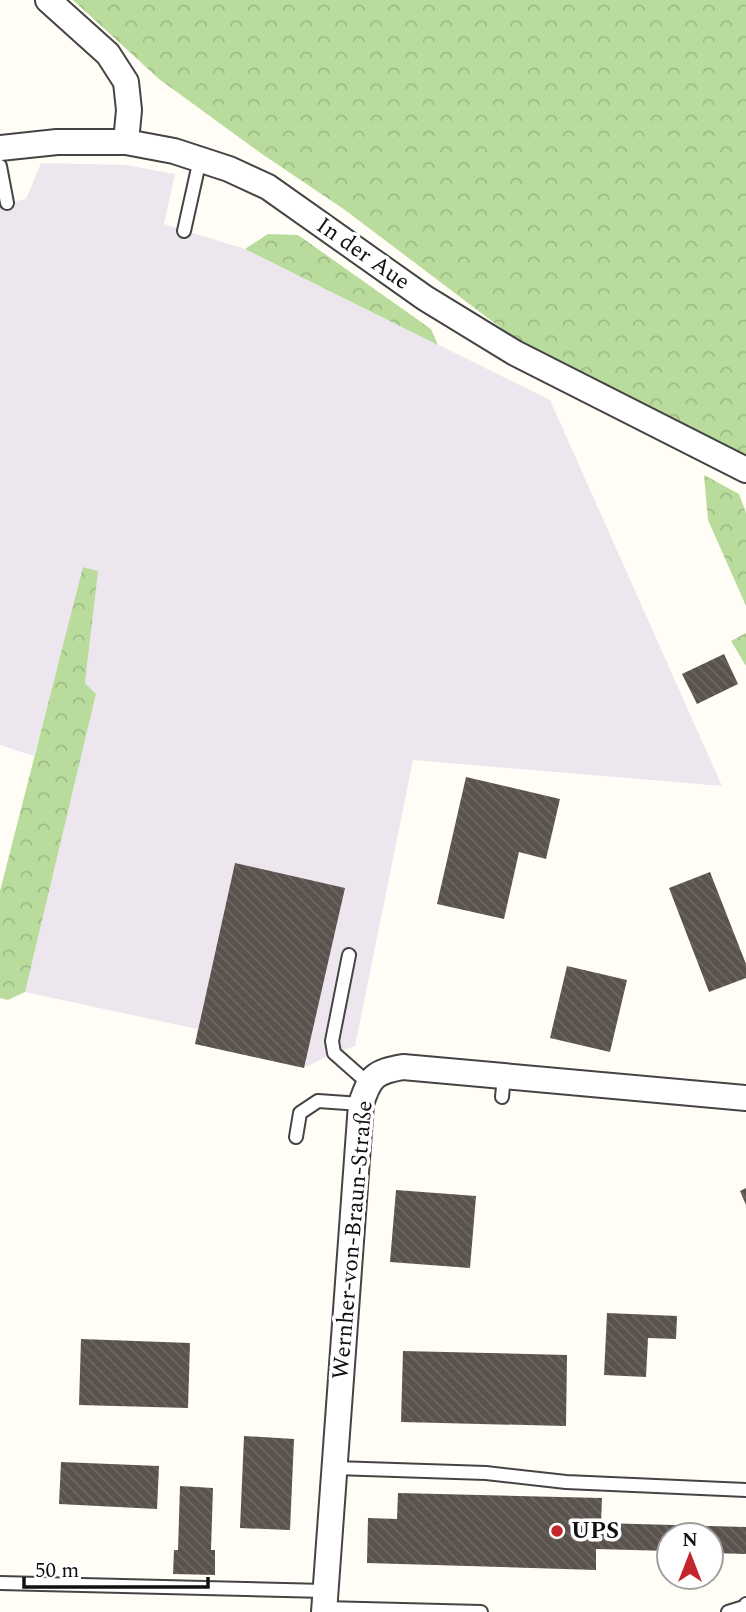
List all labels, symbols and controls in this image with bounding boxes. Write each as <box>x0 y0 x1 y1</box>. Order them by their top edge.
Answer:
street label: In der Aue <box>309 209 417 299</box>
street label: Wernher-von-Braun-Straße <box>323 1099 383 1381</box>
place label: UPS <box>571 1514 619 1549</box>
north arrow <box>655 1521 725 1591</box>
marker: UPS <box>549 1523 565 1539</box>
text: N <box>682 1526 698 1555</box>
scale bar <box>24 1546 208 1590</box>
text: 50 m <box>35 1555 79 1587</box>

